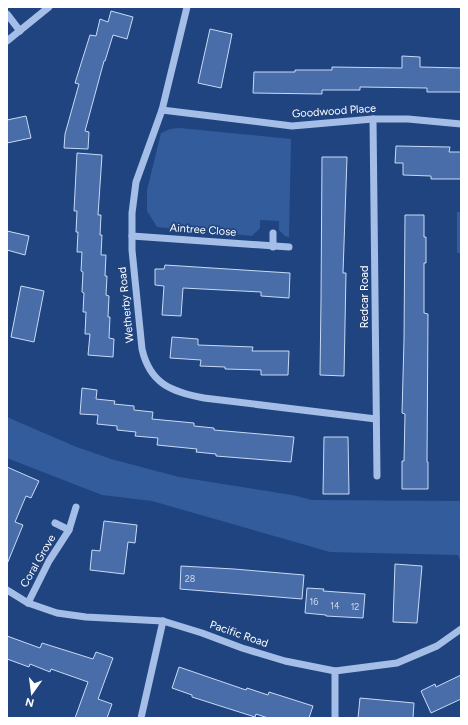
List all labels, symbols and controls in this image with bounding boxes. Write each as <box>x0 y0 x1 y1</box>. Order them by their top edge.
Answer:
street label: Goodwood Place <box>291 102 377 120</box>
street label: Aintree Close <box>169 221 237 239</box>
street label: Wetherby Road <box>116 266 136 344</box>
street label: Redcar Road <box>358 266 371 328</box>
street label: Coral Grove <box>18 532 58 590</box>
house number: 28 <box>185 573 196 584</box>
house number: 16 <box>310 596 318 607</box>
house number: 14 <box>330 600 340 611</box>
house number: 12 <box>351 601 359 612</box>
street label: Pacific Road <box>208 618 270 650</box>
north arrow <box>12 673 52 713</box>
text: N <box>24 695 35 710</box>

